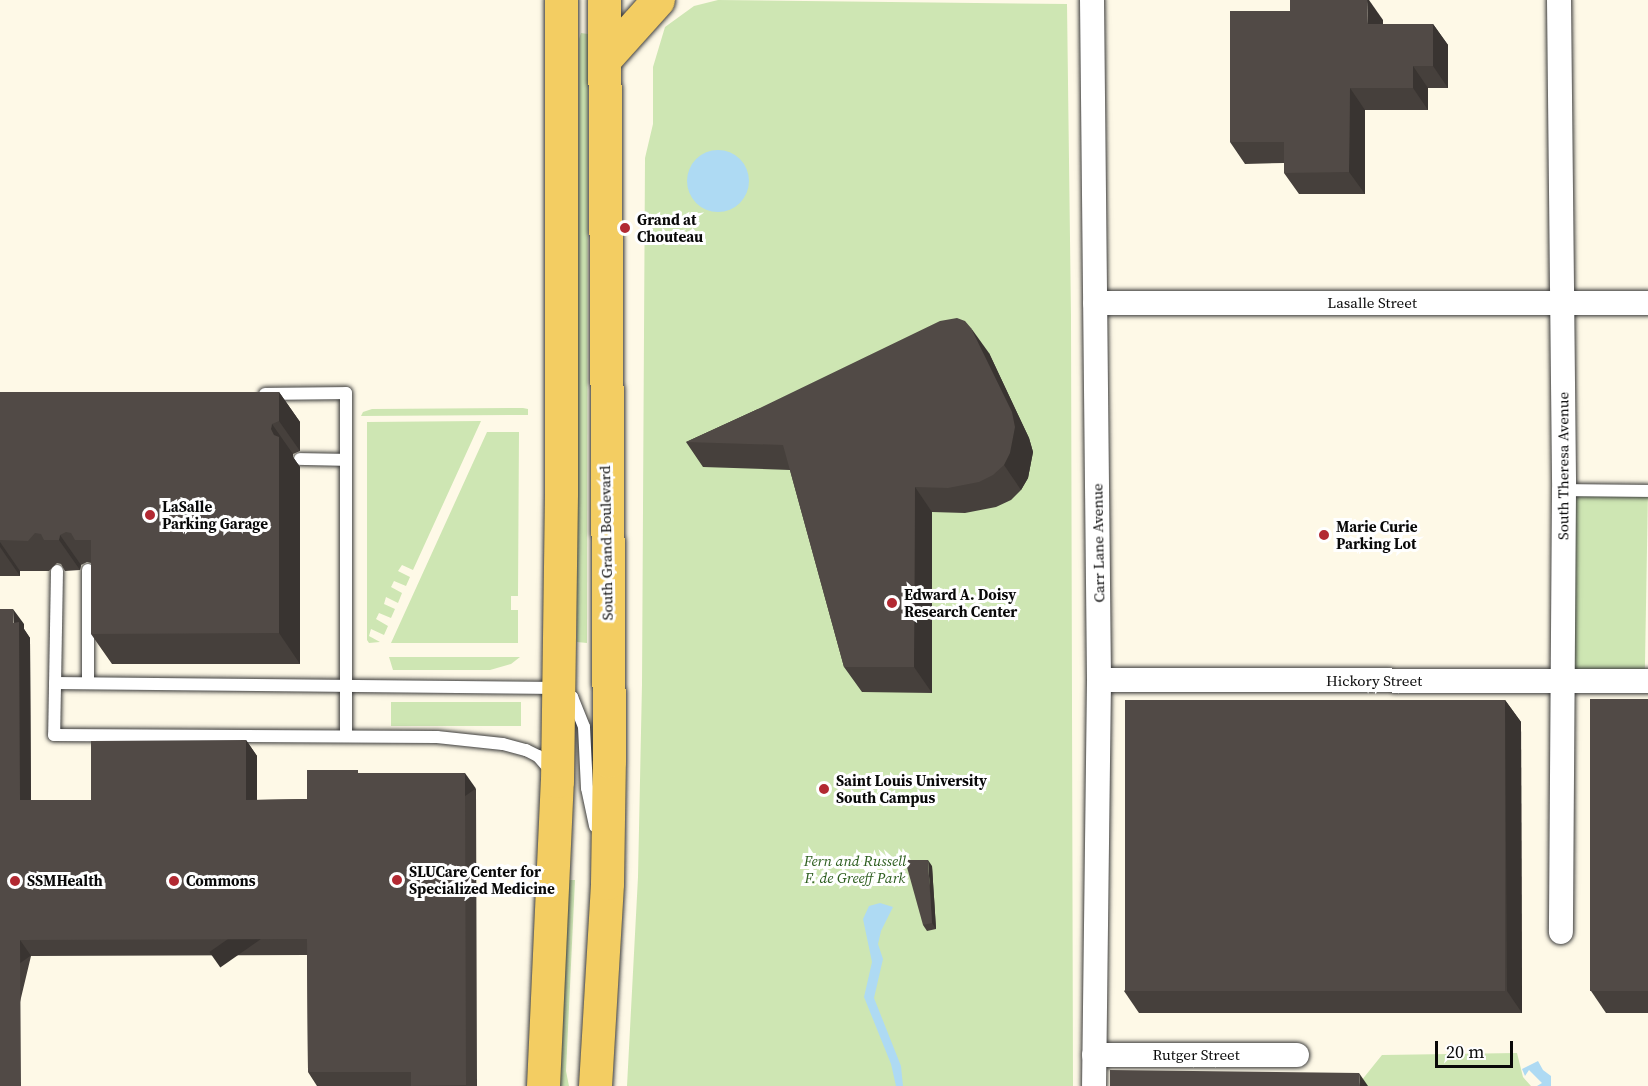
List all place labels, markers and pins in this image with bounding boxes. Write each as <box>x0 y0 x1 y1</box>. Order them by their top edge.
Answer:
place label: Grand at Chouteau <box>637 210 703 245</box>
marker: Grand at Chouteau <box>618 221 632 235</box>
place label: LaSalle Parking Garage <box>162 497 268 532</box>
marker: LaSalle Parking Garage <box>143 508 157 522</box>
place label: Marie Curie Parking Lot <box>1336 517 1418 552</box>
marker: Marie Curie Parking Lot <box>1317 528 1331 542</box>
place label: Edward A. Doisy Research Center <box>904 585 1017 620</box>
marker: Edward A. Doisy Research Center <box>885 596 899 610</box>
place label: Saint Louis University South Campus <box>836 771 987 806</box>
marker: Saint Louis University South Campus <box>817 782 831 796</box>
place label: SLUCare Center for Specialized Medicine <box>409 862 555 897</box>
place label: SSMHealth <box>27 872 103 890</box>
place label: Commons <box>186 872 256 890</box>
marker: SLUCare Center for Specialized Medicine <box>390 873 404 887</box>
marker: SSMHealth <box>8 874 22 888</box>
marker: Commons <box>167 874 181 888</box>

